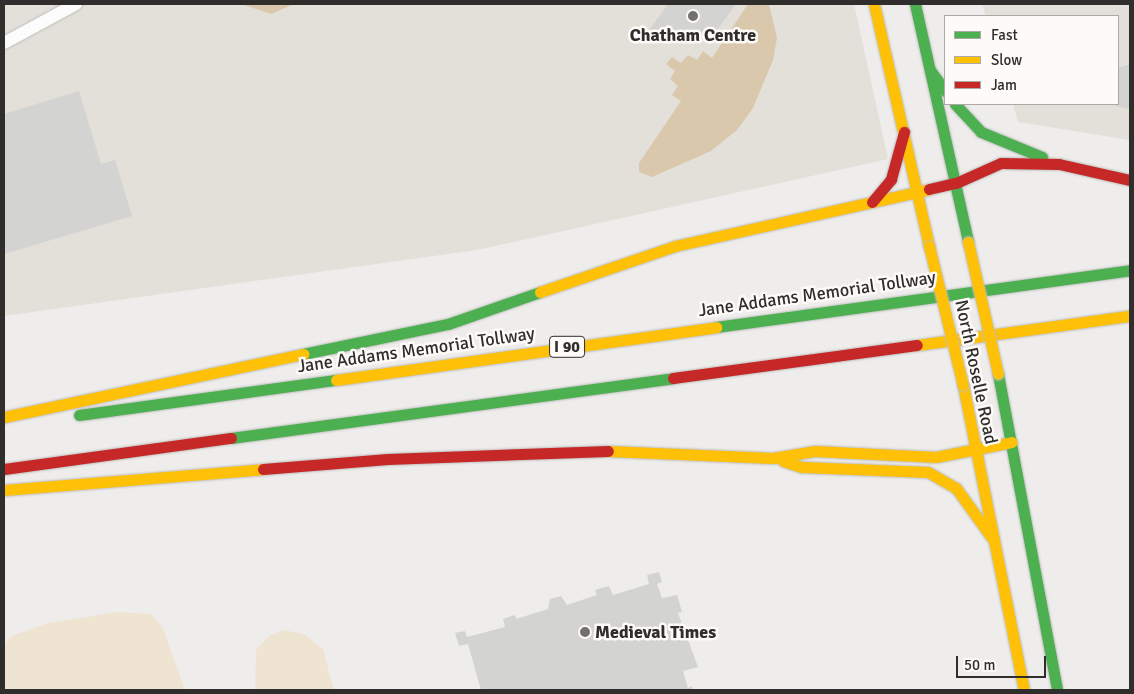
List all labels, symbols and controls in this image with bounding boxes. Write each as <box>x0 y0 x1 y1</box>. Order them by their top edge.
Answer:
marker: Chatham Centre <box>687 10 699 22</box>
legend <box>944 15 1119 105</box>
place label: Chatham Centre <box>630 24 756 46</box>
text: Fast <box>991 26 1018 44</box>
text: Slow <box>991 51 1022 69</box>
text: Jam <box>991 76 1017 94</box>
street label: Jane Addams Memorial Tollway <box>697 267 937 321</box>
street label: North Roselle Road <box>950 298 1002 446</box>
street label: Jane Addams Memorial Tollway <box>296 323 536 377</box>
road number: I 90 <box>548 334 586 361</box>
place label: Medieval Times <box>595 621 716 643</box>
marker: Medieval Times <box>579 626 591 638</box>
scale bar <box>959 646 1049 678</box>
text: 50 m <box>964 656 995 674</box>

